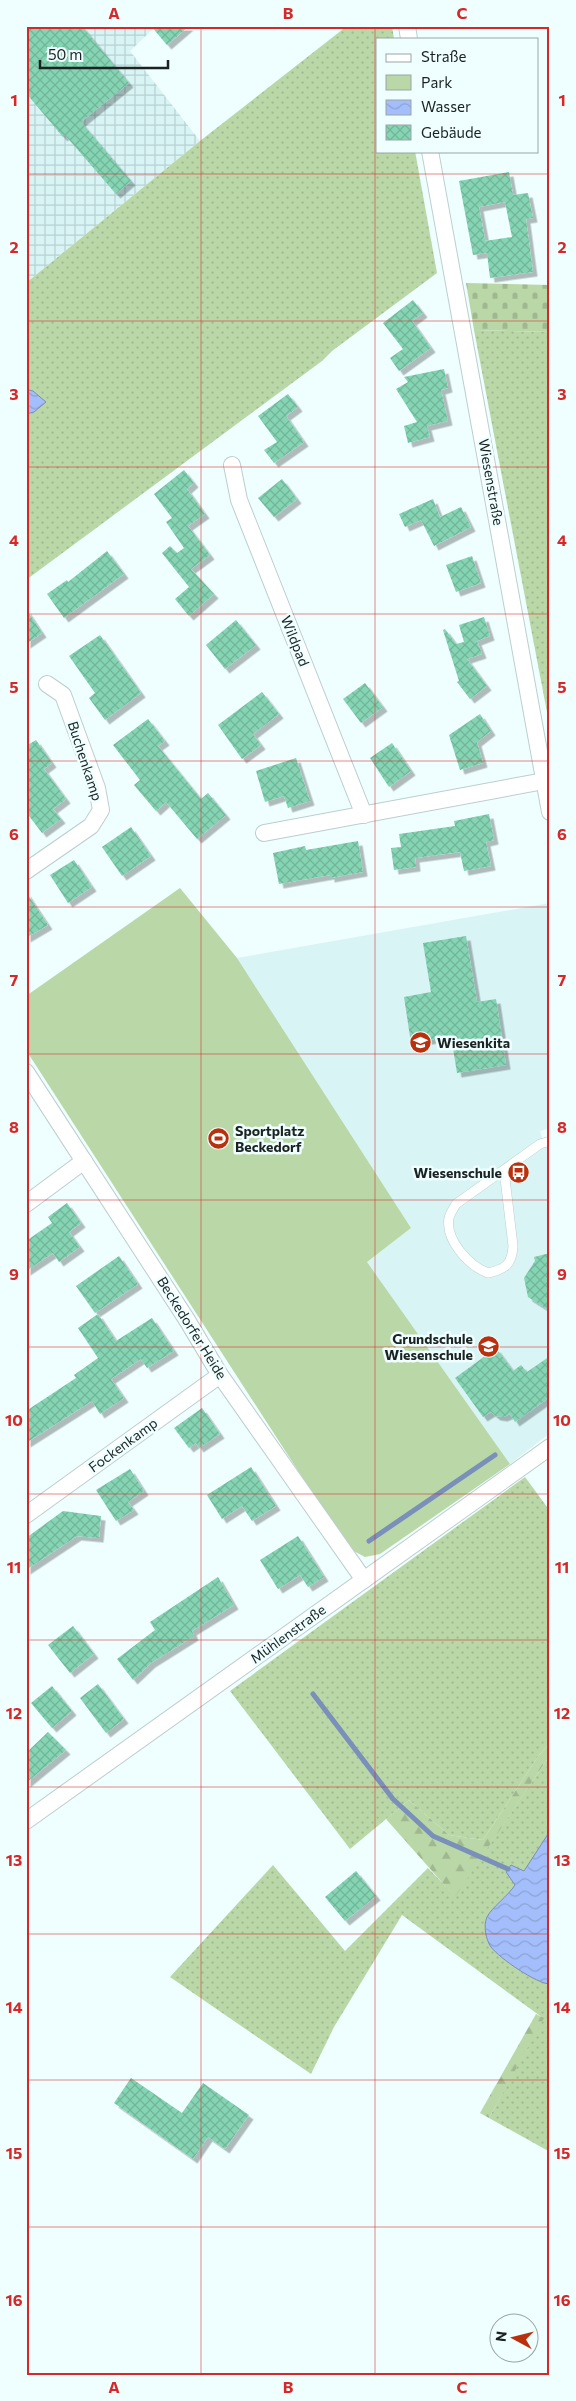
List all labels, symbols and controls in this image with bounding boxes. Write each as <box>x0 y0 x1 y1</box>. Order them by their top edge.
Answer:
text: A <box>108 3 120 22</box>
text: B <box>283 3 294 22</box>
text: C <box>457 3 468 22</box>
scale bar <box>40 38 168 70</box>
legend <box>376 38 538 152</box>
text: 50 m <box>48 45 82 63</box>
text: Straße <box>421 47 467 65</box>
text: Park <box>421 73 452 91</box>
text: 1 <box>10 90 18 109</box>
text: 1 <box>558 90 566 109</box>
text: Wasser <box>421 97 471 115</box>
text: Gebäude <box>421 123 482 141</box>
text: 2 <box>9 237 19 256</box>
text: 2 <box>557 237 567 256</box>
text: 3 <box>9 384 19 403</box>
text: 3 <box>557 384 567 403</box>
street label: Wiesenstraße <box>476 437 507 527</box>
text: 4 <box>9 530 19 549</box>
text: 4 <box>557 530 567 549</box>
street label: Wildpad <box>278 613 313 669</box>
text: 5 <box>9 677 19 696</box>
text: 5 <box>557 677 567 696</box>
street label: Buchenkamp <box>65 719 106 803</box>
text: 6 <box>9 824 19 843</box>
text: 6 <box>557 824 567 843</box>
text: 7 <box>10 970 19 989</box>
text: 7 <box>558 970 567 989</box>
school or university icon: Wiesenkita <box>409 1031 433 1055</box>
place label: Wiesenkita <box>437 1034 510 1051</box>
text: 8 <box>9 1117 19 1136</box>
text: 8 <box>557 1117 567 1136</box>
place label: Sportplatz Beckedorf <box>235 1122 304 1155</box>
sports icon: Sportplatz Beckedorf <box>207 1127 231 1151</box>
bus stop icon: Wiesenschule <box>506 1161 530 1185</box>
place label: Wiesenschule <box>413 1164 502 1181</box>
text: 9 <box>9 1264 19 1283</box>
text: 9 <box>557 1264 567 1283</box>
street label: Beckedorfer Heide <box>154 1273 231 1382</box>
place label: Grundschule Wiesenschule <box>384 1330 473 1363</box>
school or university icon: Grundschule Wiesenschule <box>477 1335 501 1359</box>
text: 10 <box>5 1410 23 1429</box>
text: 10 <box>553 1410 571 1429</box>
street label: Fockenkamp <box>85 1414 161 1475</box>
text: 11 <box>7 1557 21 1576</box>
text: 11 <box>555 1557 569 1576</box>
street label: Mühlenstraße <box>247 1601 329 1667</box>
text: 12 <box>6 1703 22 1722</box>
text: 12 <box>554 1703 570 1722</box>
text: 13 <box>6 1850 22 1869</box>
text: 13 <box>554 1850 570 1869</box>
text: 14 <box>5 1997 23 2016</box>
text: 14 <box>553 1997 571 2016</box>
text: 15 <box>6 2143 22 2162</box>
text: 15 <box>554 2143 570 2162</box>
text: 16 <box>5 2290 23 2309</box>
text: 16 <box>553 2290 571 2309</box>
north arrow <box>488 2314 538 2364</box>
text: N <box>492 2330 510 2343</box>
text: A <box>108 2377 120 2396</box>
text: B <box>283 2377 294 2396</box>
text: C <box>457 2377 468 2396</box>

